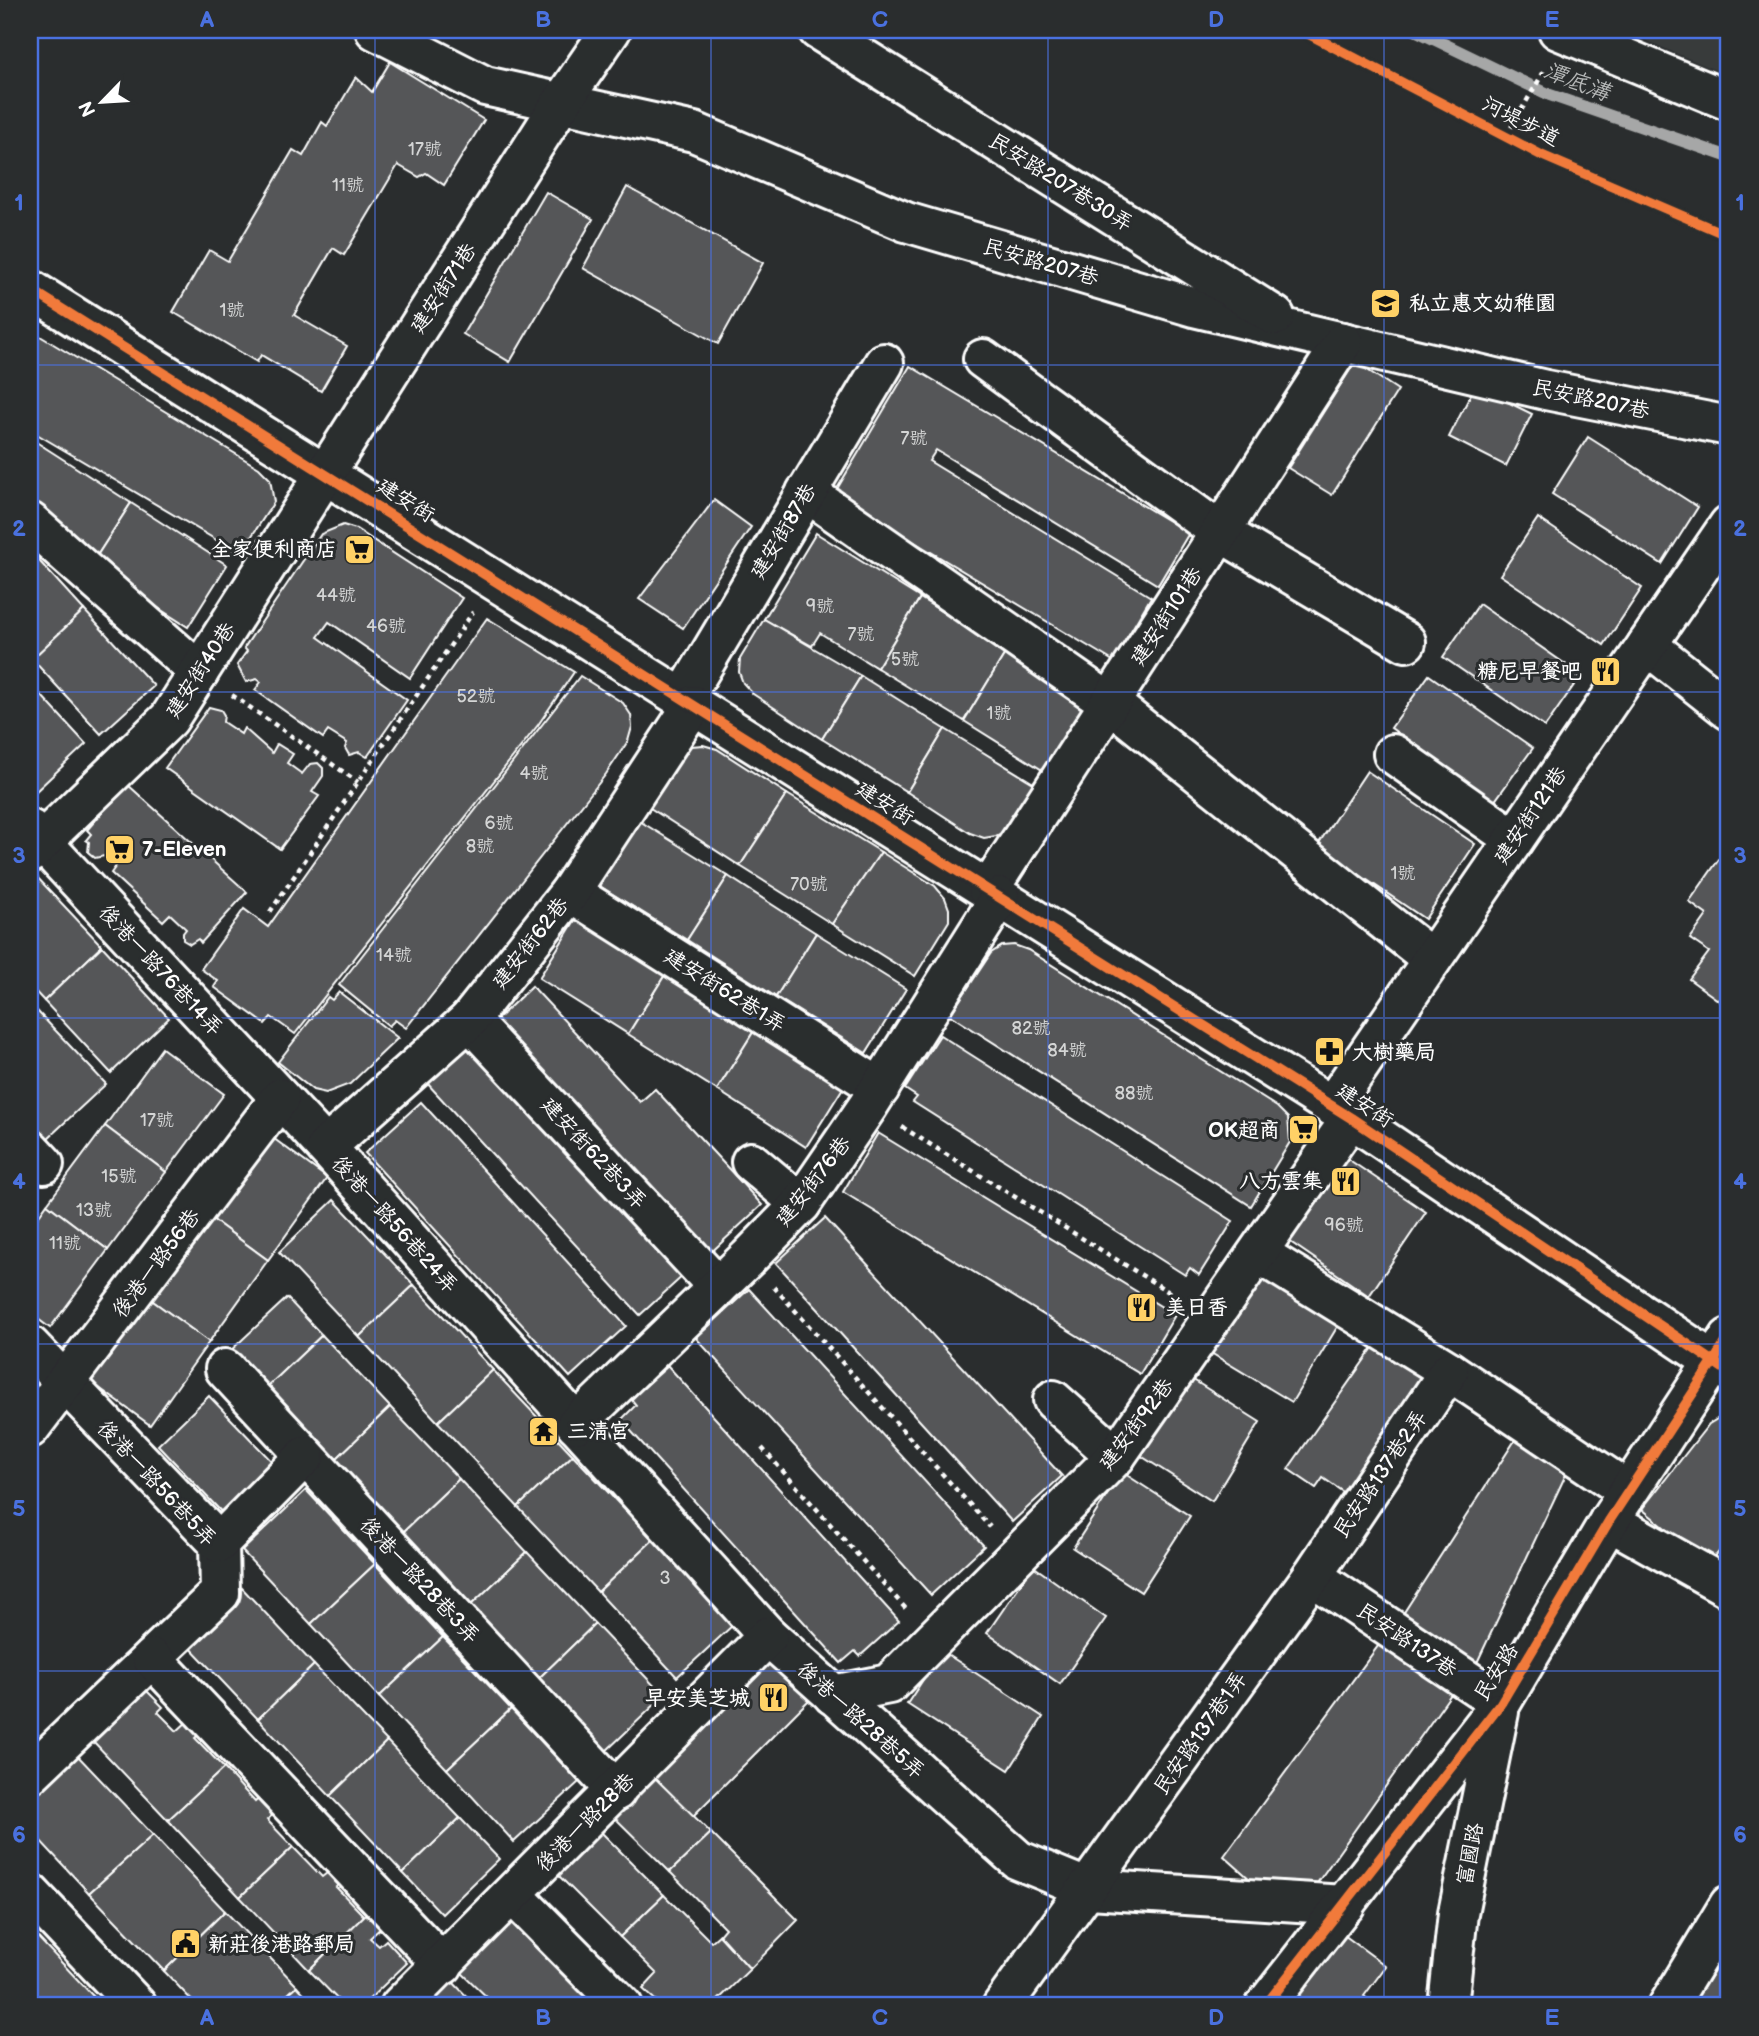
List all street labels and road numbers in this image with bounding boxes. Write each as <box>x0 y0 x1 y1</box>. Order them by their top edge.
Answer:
street label: 河堤步道 <box>1478 91 1564 152</box>
street label: 民安路207巷30弄 <box>984 128 1137 237</box>
street label: 民安路207巷 <box>980 234 1102 291</box>
street label: 建安街71巷 <box>405 239 482 338</box>
street label: 民安路207巷 <box>1530 375 1652 424</box>
street label: 建安街 <box>372 473 439 528</box>
street label: 建安街87巷 <box>745 479 822 583</box>
street label: 建安街101巷 <box>1125 562 1208 670</box>
street label: 建安街40巷 <box>160 618 241 723</box>
street label: 建安街121巷 <box>1489 762 1572 869</box>
street label: 建安街 <box>851 776 918 831</box>
street label: 建安街62巷 <box>487 893 574 994</box>
street label: 後港一路76巷14弄 <box>93 900 228 1041</box>
street label: 建安街62巷1弄 <box>659 943 790 1038</box>
street label: 建安街 <box>1332 1078 1398 1133</box>
street label: 建安街62巷3弄 <box>536 1092 652 1214</box>
street label: 建安街76巷 <box>771 1131 856 1231</box>
street label: 後港一路56巷24弄 <box>327 1151 463 1298</box>
street label: 後港一路56巷 <box>107 1204 205 1323</box>
street label: 建安街92巷 <box>1094 1373 1179 1475</box>
street label: 民安路137巷2弄 <box>1328 1406 1432 1543</box>
street label: 後港一路56巷5弄 <box>92 1415 221 1551</box>
street label: 後港一路28巷3弄 <box>355 1512 485 1649</box>
street label: 民安路137巷 <box>1352 1598 1462 1683</box>
street label: 民安路 <box>1469 1639 1524 1706</box>
street label: 後港一路28巷5弄 <box>792 1657 929 1784</box>
street label: 民安路137巷1弄 <box>1149 1667 1252 1800</box>
street label: 後港一路28巷 <box>531 1768 640 1877</box>
street label: 富國路 <box>1452 1821 1489 1887</box>

